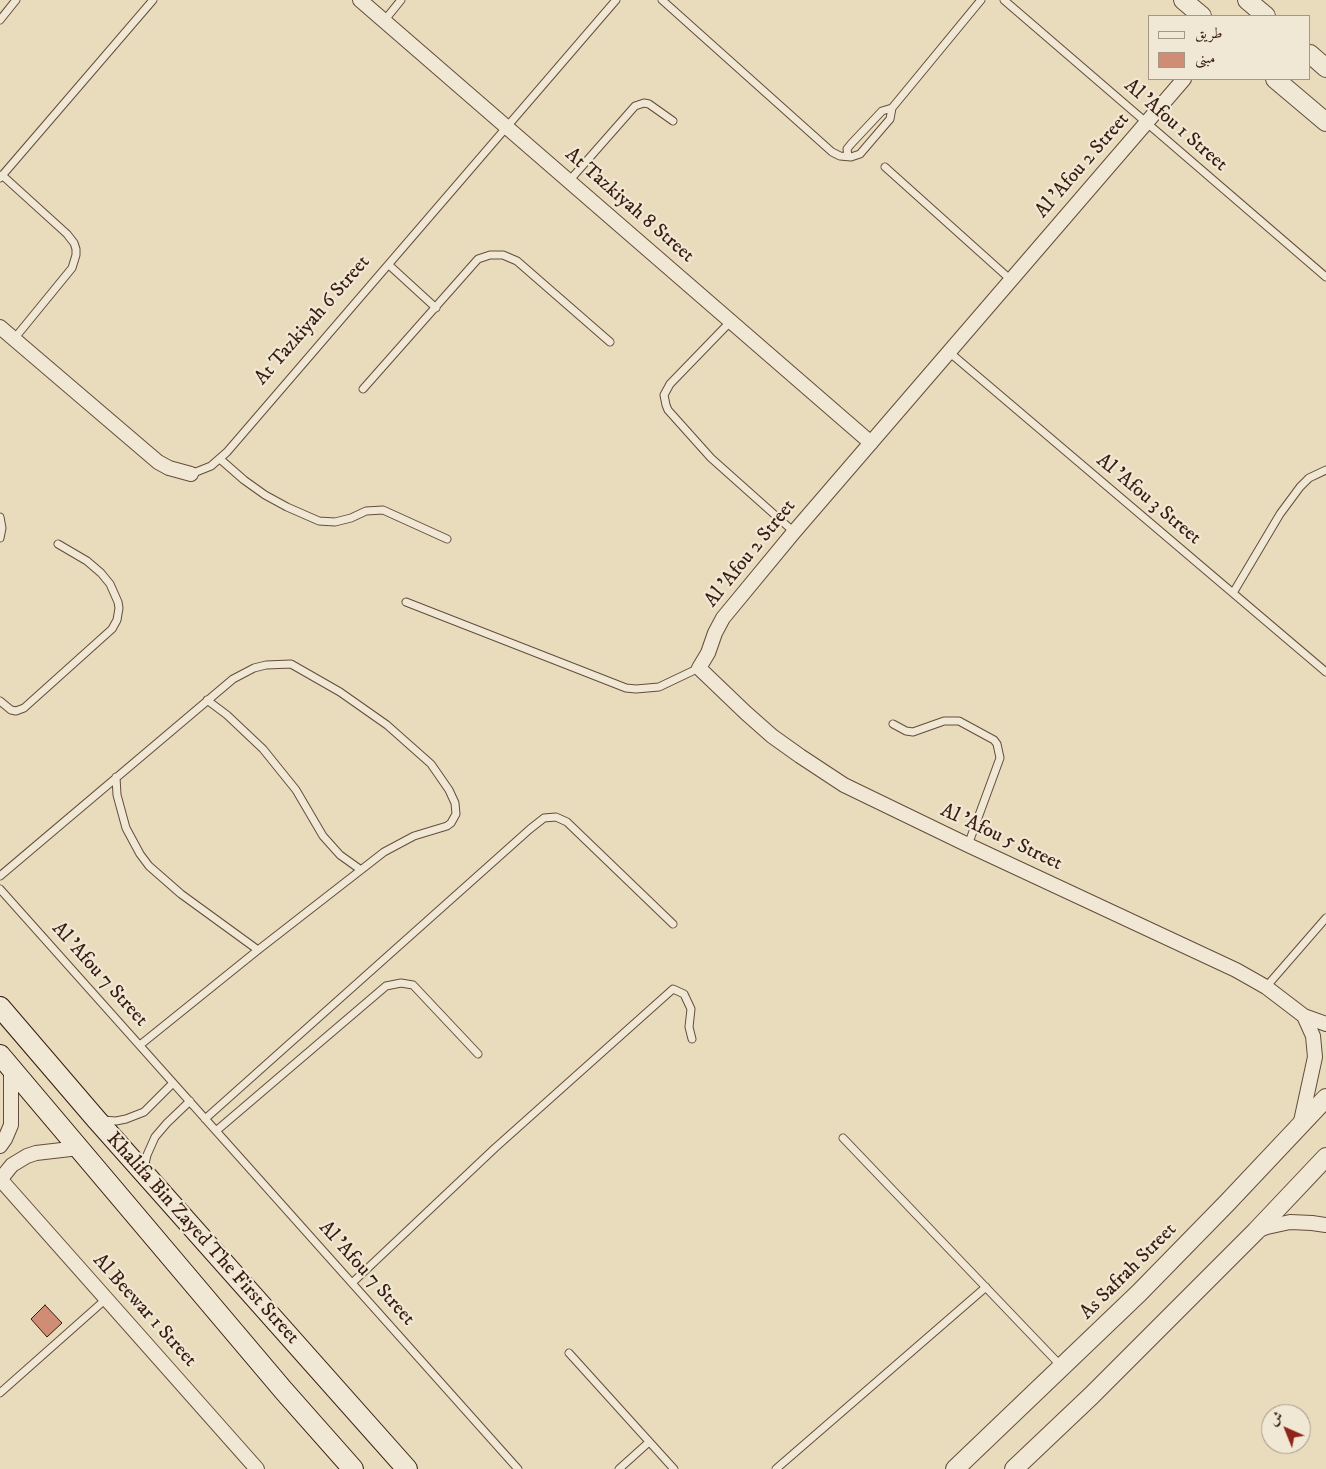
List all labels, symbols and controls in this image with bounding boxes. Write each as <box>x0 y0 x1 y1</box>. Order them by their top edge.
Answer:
legend <box>1148 15 1311 80</box>
text: طريق <box>1195 24 1222 43</box>
text: مبنى <box>1195 49 1215 68</box>
street label: Al 'Afou 1 Street <box>1118 75 1232 177</box>
street label: Al 'Afou 2 Street <box>1031 108 1135 224</box>
street label: At Tazkiyah 8 Street <box>559 143 699 269</box>
street label: At Tazkiyah 6 Street <box>250 251 376 391</box>
street label: Al 'Afou 3 Street <box>1091 449 1205 551</box>
street label: Al 'Afou 2 Street <box>700 495 802 613</box>
street label: Al 'Afou 5 Street <box>936 799 1066 877</box>
street label: Al 'Afou 7 Street <box>46 918 152 1032</box>
street label: Khalifa Bin Zayed The First Street <box>100 1128 304 1350</box>
street label: Al 'Afou 7 Street <box>313 1217 419 1331</box>
street label: As Safrah Street <box>1076 1219 1182 1325</box>
street label: Al Beewar 1 Street <box>87 1249 201 1373</box>
north arrow <box>1261 1404 1311 1454</box>
text: ش <box>1265 1408 1288 1430</box>

